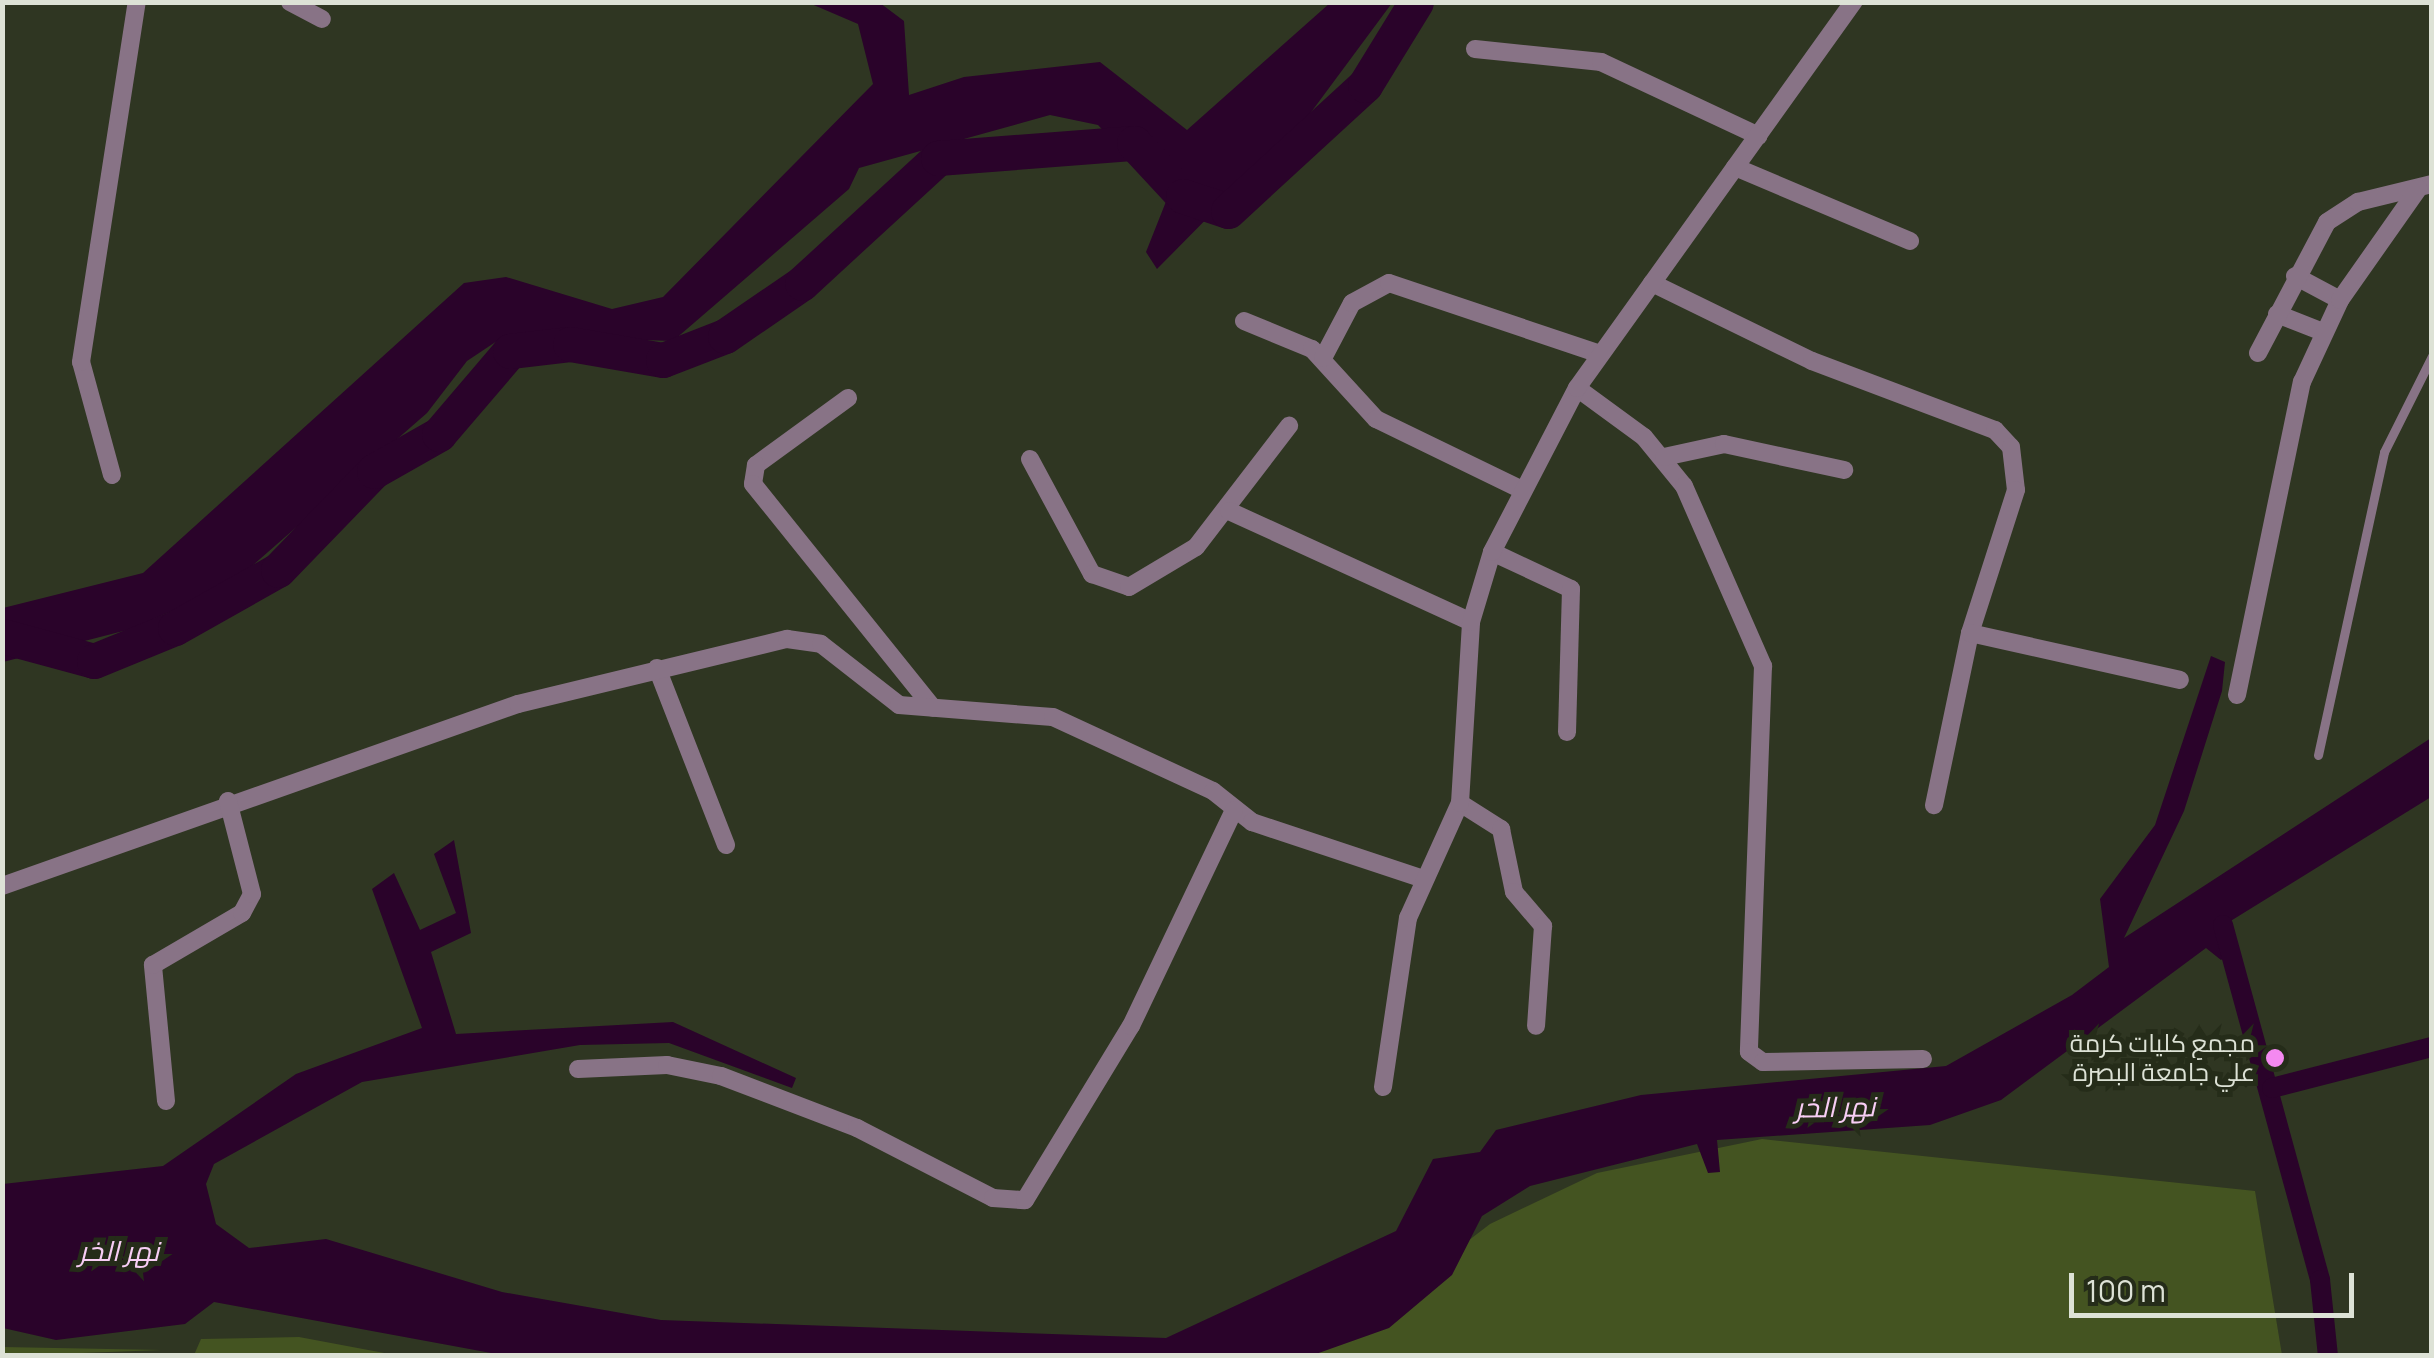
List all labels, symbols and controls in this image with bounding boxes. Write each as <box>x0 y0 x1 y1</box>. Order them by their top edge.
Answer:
place label: مجمع كليات كرمة علي جامعة البصرة <box>2070 1029 2255 1088</box>
marker: مجمع كليات كرمة علي جامعة البصرة <box>2264 1047 2286 1069</box>
water label: نهر الخر <box>1794 1089 1876 1123</box>
water label: نهر الخر <box>79 1233 159 1267</box>
scale bar <box>2074 1253 2359 1315</box>
text: 100 m <box>2086 1270 2166 1311</box>

